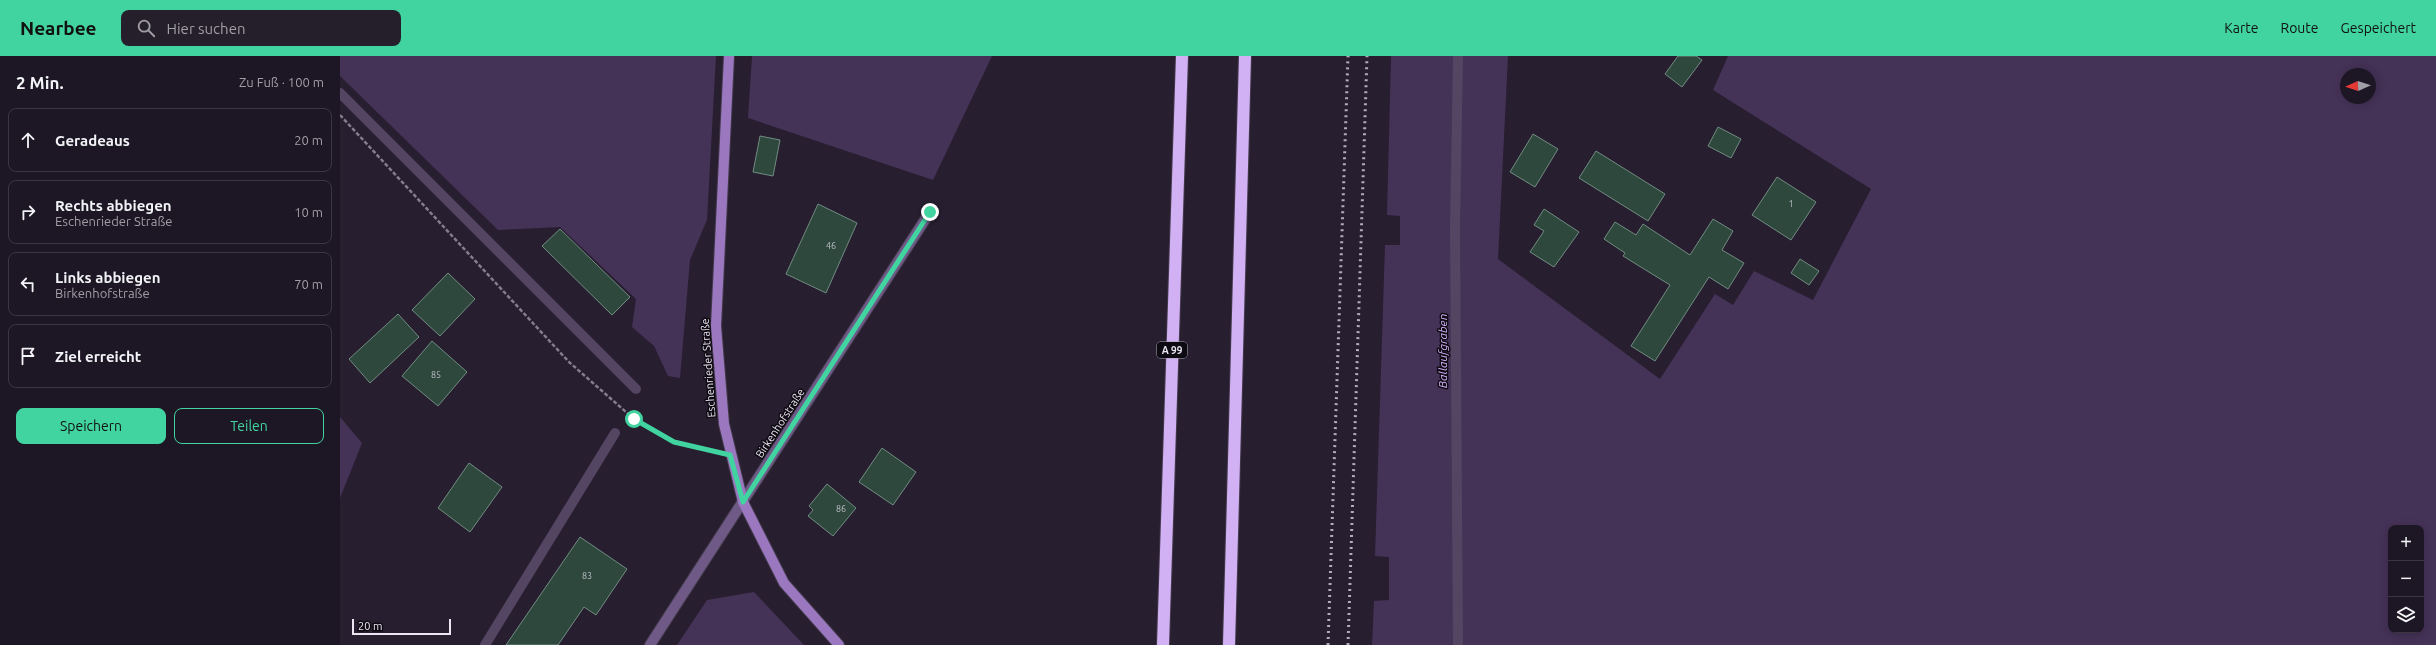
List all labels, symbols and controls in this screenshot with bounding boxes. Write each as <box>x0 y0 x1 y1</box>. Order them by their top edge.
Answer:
search box <box>121 10 401 46</box>
text: Nearbee <box>20 17 97 39</box>
icon: search <box>135 17 157 39</box>
text: Hier suchen <box>167 20 245 37</box>
text: Karte <box>2224 20 2258 36</box>
text: Route <box>2280 20 2319 36</box>
text: Gespeichert <box>2341 20 2416 36</box>
north arrow <box>2340 68 2376 104</box>
text: 2 Min. <box>16 73 64 92</box>
text: Zu Fuß · 100 m <box>239 75 324 89</box>
icon: ahead <box>17 129 39 151</box>
text: Geradeaus <box>55 132 130 149</box>
text: 20 m <box>294 133 323 147</box>
text: Rechts abbiegen <box>55 197 172 214</box>
house number: 1 <box>1788 199 1794 209</box>
icon: right <box>17 201 39 223</box>
route end <box>921 203 939 221</box>
text: 10 m <box>294 205 323 219</box>
text: Eschenrieder Straße <box>55 214 172 228</box>
house number: 46 <box>826 241 836 251</box>
text: Links abbiegen <box>55 269 160 286</box>
icon: left <box>17 273 39 295</box>
text: 70 m <box>294 277 323 291</box>
text: Birkenhofstraße <box>55 286 150 300</box>
water label: Ballaufgraben <box>1436 314 1449 388</box>
street label: Eschenrieder Straße <box>699 318 717 418</box>
road number: A 99 <box>1157 342 1187 358</box>
icon: arrive <box>17 345 39 367</box>
text: Ziel erreicht <box>55 348 141 365</box>
house number: 85 <box>431 370 441 380</box>
street label: Birkenhofstraße <box>753 386 807 460</box>
button: Speichern <box>16 408 166 444</box>
button: Teilen <box>174 408 324 444</box>
route start <box>625 410 643 428</box>
house number: 86 <box>836 504 846 514</box>
map controls <box>2388 525 2424 633</box>
button: + <box>2388 525 2424 561</box>
button: − <box>2388 561 2424 597</box>
house number: 83 <box>582 571 592 581</box>
button: layers <box>2388 597 2424 633</box>
scale bar <box>352 617 451 636</box>
text: 20 m <box>358 620 382 632</box>

